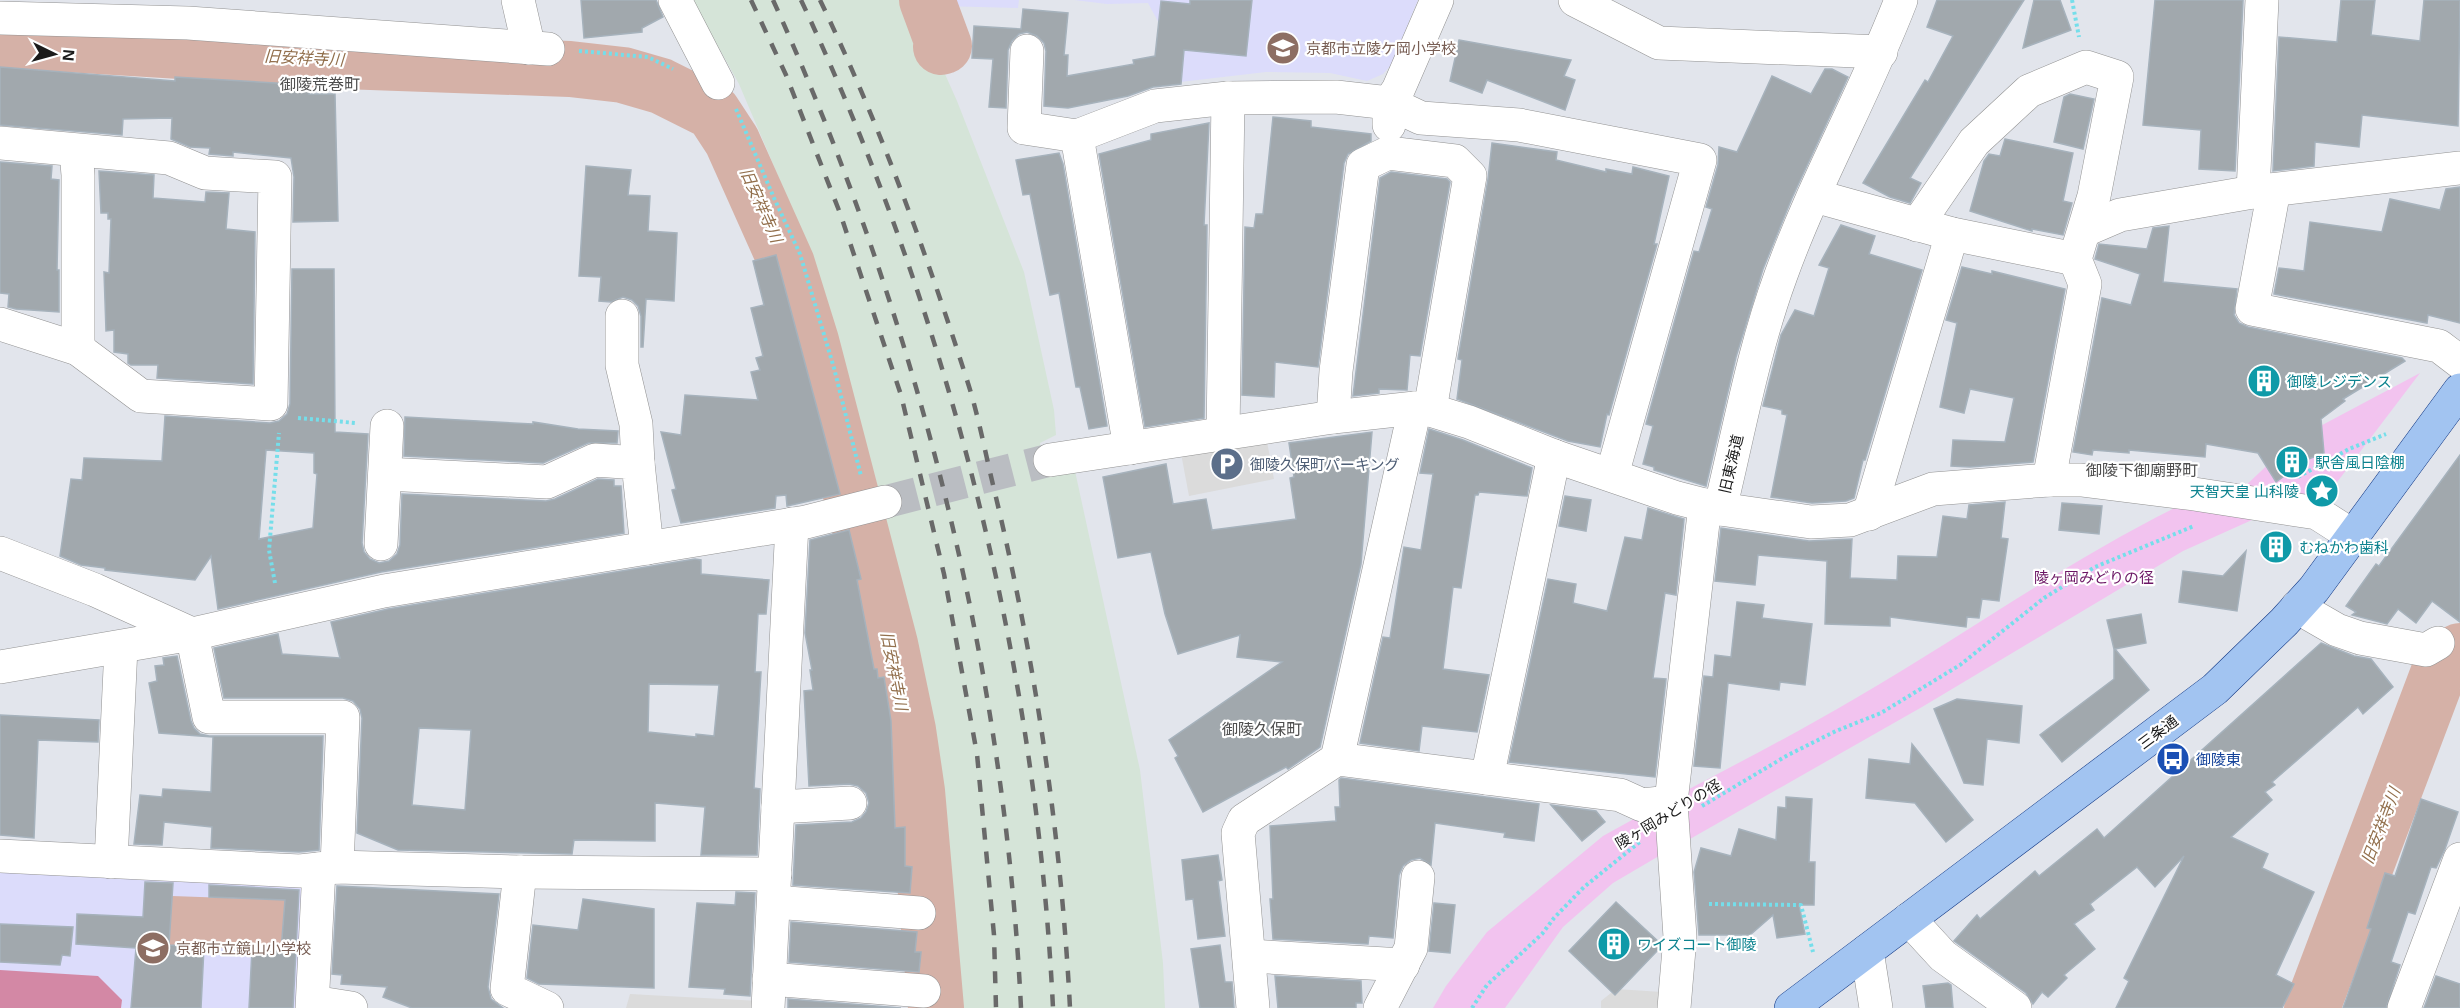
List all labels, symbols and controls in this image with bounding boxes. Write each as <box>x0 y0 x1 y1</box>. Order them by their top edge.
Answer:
north arrow <box>24 24 84 84</box>
school or university icon: 京都市立陵ケ岡小学校 <box>1265 30 1301 66</box>
place label: 京都市立陵ケ岡小学校 <box>1306 40 1456 57</box>
water label: 旧安祥寺川 <box>264 47 346 69</box>
text: N <box>59 49 77 62</box>
district label: 御陵荒巻町 <box>280 76 360 93</box>
water label: 旧安祥寺川 <box>737 165 786 247</box>
building icon: 御陵レジデンス <box>2246 363 2282 399</box>
place label: 御陵レジデンス <box>2287 373 2392 390</box>
street label: 旧東海道 <box>1716 433 1746 495</box>
building icon: 駅舎風日陰棚 <box>2274 444 2310 480</box>
parking icon: 御陵久保町パーキング <box>1209 446 1245 482</box>
place label: 駅舎風日陰棚 <box>2315 454 2405 471</box>
place label: 御陵久保町パーキング <box>1250 456 1400 473</box>
district label: 御陵下御廟野町 <box>2086 462 2198 479</box>
place icon: 天智天皇 山科陵 <box>2304 473 2340 509</box>
place label: 天智天皇 山科陵 <box>2190 483 2299 500</box>
building icon: むねかわ歯科 <box>2258 529 2294 565</box>
place label: むねかわ歯科 <box>2299 539 2389 556</box>
park label: 陵ヶ岡みどりの径 <box>2034 569 2154 586</box>
water label: 旧安祥寺川 <box>878 630 910 714</box>
street label: 三条通 <box>2135 712 2181 752</box>
district label: 御陵久保町 <box>1222 721 1302 738</box>
bus stop icon: 御陵東 <box>2155 741 2191 777</box>
place label: 御陵東 <box>2196 751 2241 768</box>
street label: 陵ヶ岡みどりの径 <box>1612 776 1724 852</box>
water label: 旧安祥寺川 <box>2359 784 2404 866</box>
building icon: ワイズコート御陵 <box>1596 926 1632 962</box>
school or university icon: 京都市立鏡山小学校 <box>135 930 171 966</box>
place label: ワイズコート御陵 <box>1637 936 1757 953</box>
place label: 京都市立鏡山小学校 <box>176 940 311 957</box>

